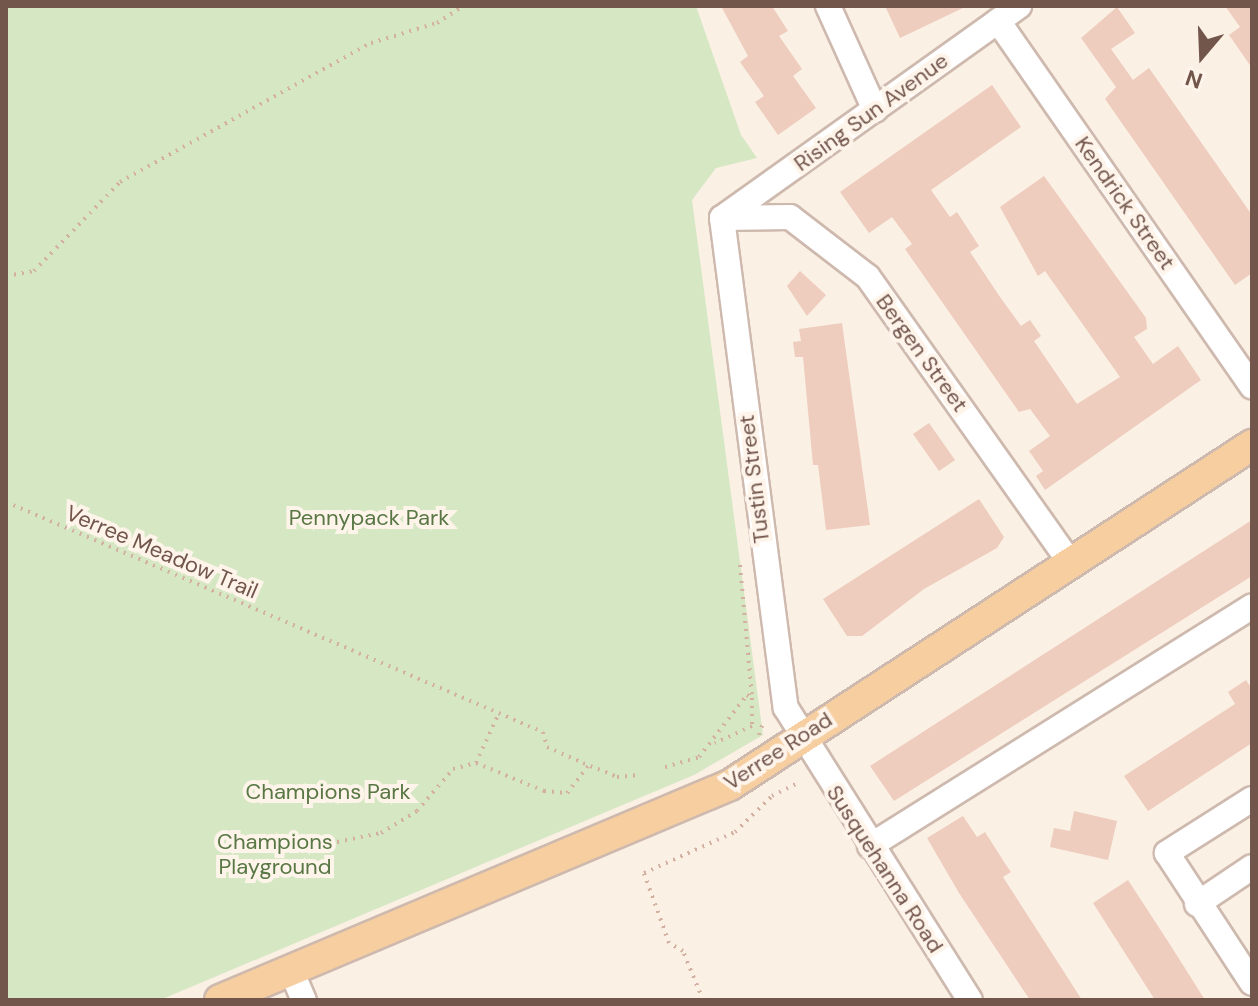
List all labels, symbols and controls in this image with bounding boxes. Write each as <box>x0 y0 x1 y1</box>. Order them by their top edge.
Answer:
north arrow <box>1162 16 1242 96</box>
street label: Rising Sun Avenue <box>789 47 953 177</box>
text: N <box>1182 63 1206 95</box>
street label: Kendrick Street <box>1069 131 1181 275</box>
street label: Bergen Street <box>871 289 973 417</box>
street label: Tustin Street <box>733 413 775 545</box>
street label: Verree Meadow Trail <box>62 500 262 604</box>
park label: Pennypack Park <box>289 505 449 531</box>
street label: Verree Road <box>719 706 837 796</box>
park label: Champions Park <box>245 779 411 805</box>
street label: Susquehanna Road <box>821 780 949 958</box>
park label: Champions Playground <box>217 828 333 880</box>

